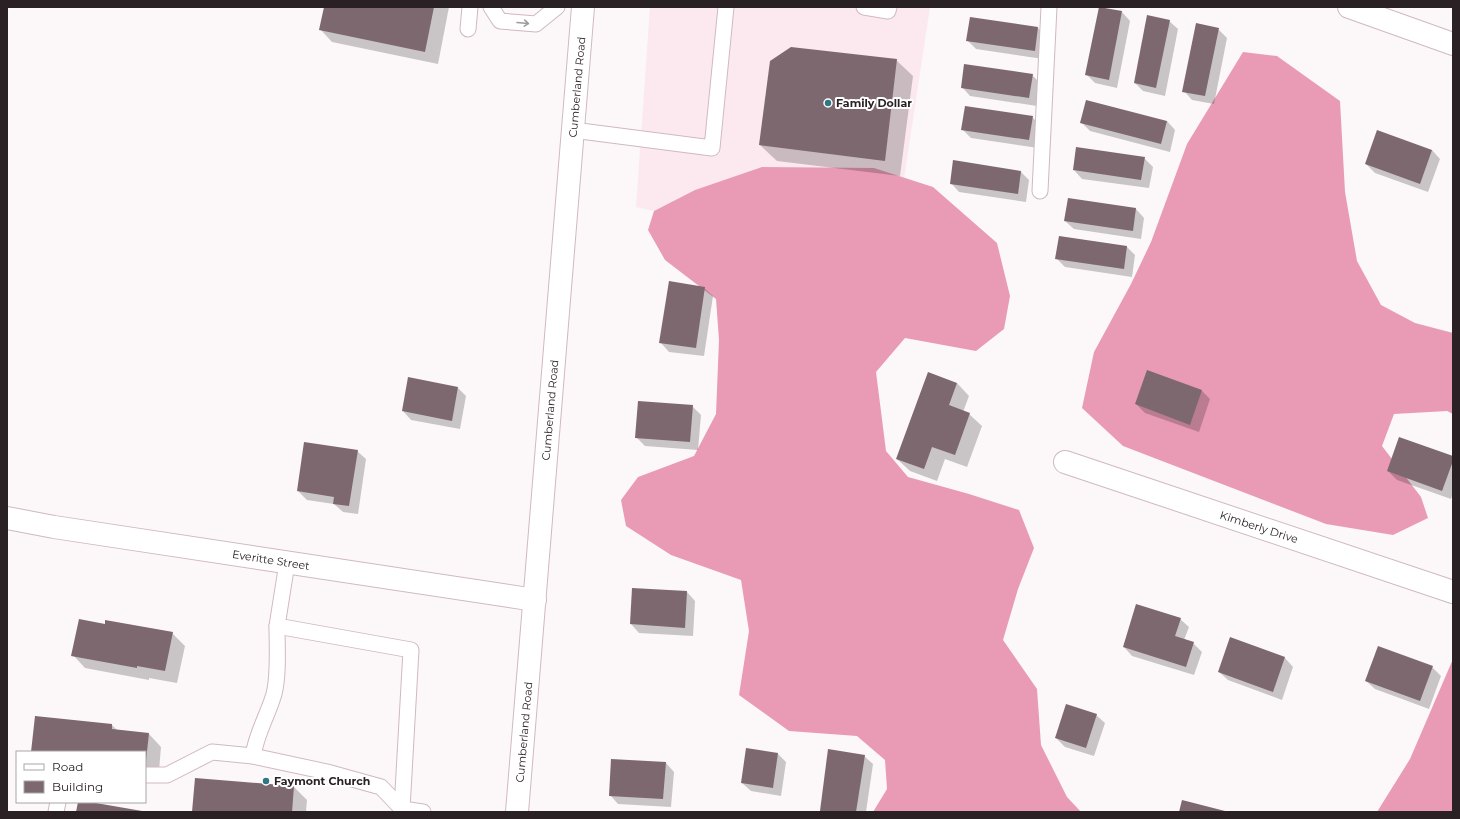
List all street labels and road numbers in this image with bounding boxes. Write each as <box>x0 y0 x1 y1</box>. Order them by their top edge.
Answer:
street label: Cumberland Road <box>566 36 588 138</box>
street label: Cumberland Road <box>539 359 561 461</box>
street label: Kimberly Drive <box>1218 508 1300 546</box>
street label: Everitte Street <box>231 547 311 573</box>
street label: Cumberland Road <box>513 681 535 783</box>

